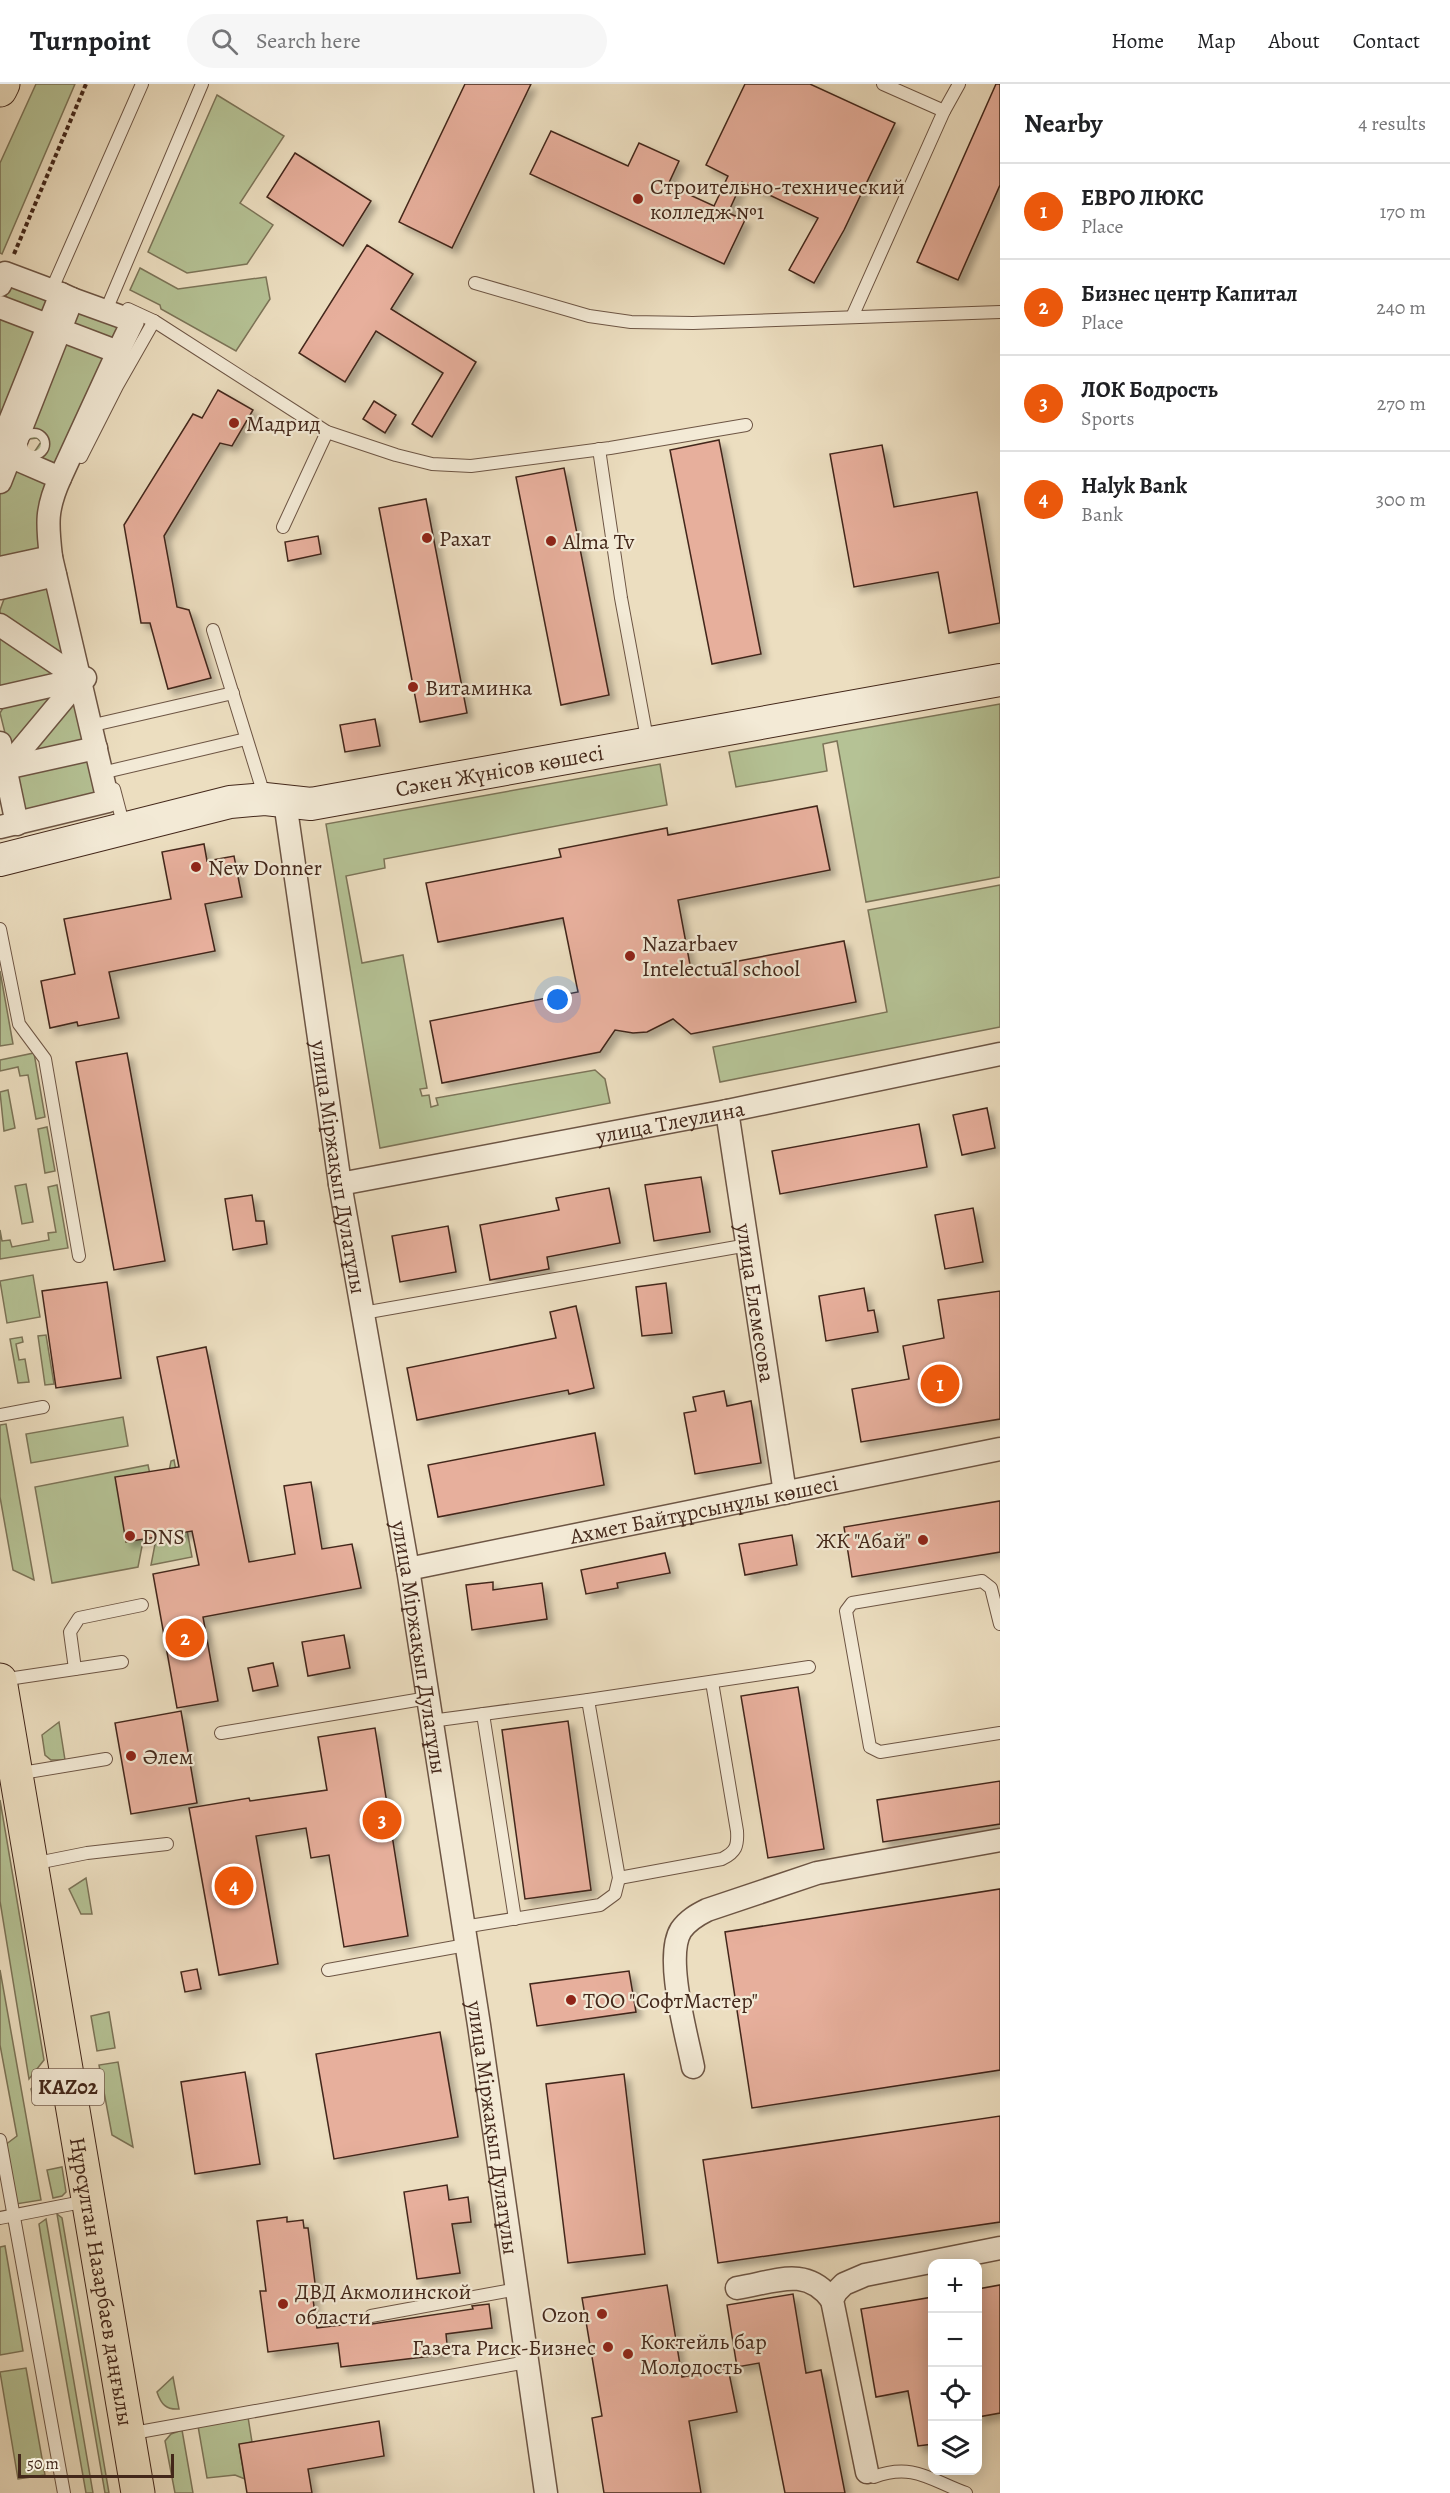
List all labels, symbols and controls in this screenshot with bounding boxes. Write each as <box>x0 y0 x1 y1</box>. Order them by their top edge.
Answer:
search box <box>187 14 607 68</box>
text: Turnpoint <box>30 22 151 60</box>
icon: search <box>208 25 241 58</box>
text: Search here <box>256 26 361 56</box>
text: Home <box>1111 27 1164 55</box>
text: Map <box>1197 27 1235 55</box>
text: About <box>1268 27 1320 55</box>
text: Contact <box>1353 27 1420 55</box>
text: Nearby <box>1024 106 1103 141</box>
text: 4 results <box>1358 110 1426 137</box>
place label: Строительно-технический колледж №1 <box>650 172 905 227</box>
text: ЕВРО ЛЮКС <box>1081 183 1204 213</box>
marker: Строительно-технический колледж №1 <box>631 192 645 206</box>
text: 1 <box>1040 198 1047 225</box>
text: 170 m <box>1380 198 1426 225</box>
text: Place <box>1081 213 1123 240</box>
text: Бизнес центр Капитал <box>1081 279 1298 309</box>
text: 2 <box>1039 294 1048 321</box>
text: 240 m <box>1376 294 1426 321</box>
text: Place <box>1081 309 1123 336</box>
text: ЛОК Бодрость <box>1081 375 1218 405</box>
text: 3 <box>1039 390 1048 417</box>
text: 270 m <box>1377 390 1426 417</box>
text: Sports <box>1081 405 1134 432</box>
place label: Мадрид <box>246 409 321 439</box>
marker: Мадрид <box>227 416 241 430</box>
text: Halyk Bank <box>1081 471 1187 501</box>
text: 4 <box>1039 486 1048 513</box>
text: 300 m <box>1376 486 1426 513</box>
text: Bank <box>1081 501 1123 528</box>
place label: Рахат <box>439 524 491 554</box>
place label: Alma Tv <box>562 527 635 557</box>
marker: Рахат <box>420 531 434 545</box>
marker: Alma Tv <box>544 534 558 548</box>
place label: Витаминка <box>425 673 533 703</box>
marker: Витаминка <box>406 680 420 694</box>
street label: Сәкен Жүнісов көшесі <box>393 738 606 805</box>
place label: New Donner <box>208 853 322 883</box>
marker: New Donner <box>189 860 203 874</box>
place label: Nazarbaev Intelectual school <box>642 929 800 984</box>
marker: Nazarbaev Intelectual school <box>623 949 637 963</box>
your location <box>543 985 572 1014</box>
street label: улица Міржақып Дулатұлы <box>303 1037 373 1296</box>
street label: улица Тлеулина <box>593 1094 748 1152</box>
street label: улица Елемесова <box>728 1220 782 1385</box>
pin: 1 <box>920 1362 960 1406</box>
street label: Ахмет Байтұрсынұлы көшесі <box>566 1468 841 1552</box>
street label: улица Міржақып Дулатұлы <box>384 1517 454 1776</box>
place label: DNS <box>142 1522 185 1552</box>
place label: ЖК "Абай" <box>816 1526 911 1556</box>
marker: DNS <box>123 1529 137 1543</box>
marker: ЖК "Абай" <box>916 1533 930 1547</box>
pin: 2 <box>166 1616 204 1660</box>
place label: Әлем <box>143 1742 194 1772</box>
marker: Әлем <box>124 1749 138 1763</box>
pin: 3 <box>362 1798 401 1842</box>
pin: 4 <box>214 1864 254 1908</box>
place label: ТОО "СофтМастер" <box>583 1986 758 2016</box>
marker: ТОО "СофтМастер" <box>564 1993 578 2007</box>
street label: улица Міржақып Дулатұлы <box>459 1998 526 2257</box>
road number: KАZ02 <box>32 2069 104 2105</box>
street label: Нұрсұлтан Назарбаев даңғылы <box>62 2135 140 2428</box>
map controls <box>928 2259 982 2475</box>
button: + <box>928 2259 982 2313</box>
place label: ДВД Акмолинской области <box>295 2277 471 2332</box>
marker: ДВД Акмолинской области <box>276 2297 290 2311</box>
place label: Ozon <box>542 2300 590 2330</box>
marker: Ozon <box>595 2307 609 2321</box>
button: − <box>928 2313 982 2367</box>
place label: Коктейль бар Молодость <box>640 2327 767 2382</box>
place label: Газета Риск-Бизнес <box>412 2333 596 2363</box>
marker: Газета Риск-Бизнес <box>601 2340 615 2354</box>
marker: Коктейль бар Молодость <box>621 2347 635 2361</box>
button: locate <box>928 2367 982 2421</box>
button: layers <box>928 2421 982 2475</box>
scale bar <box>18 2451 174 2478</box>
text: 50 m <box>27 2453 59 2475</box>

